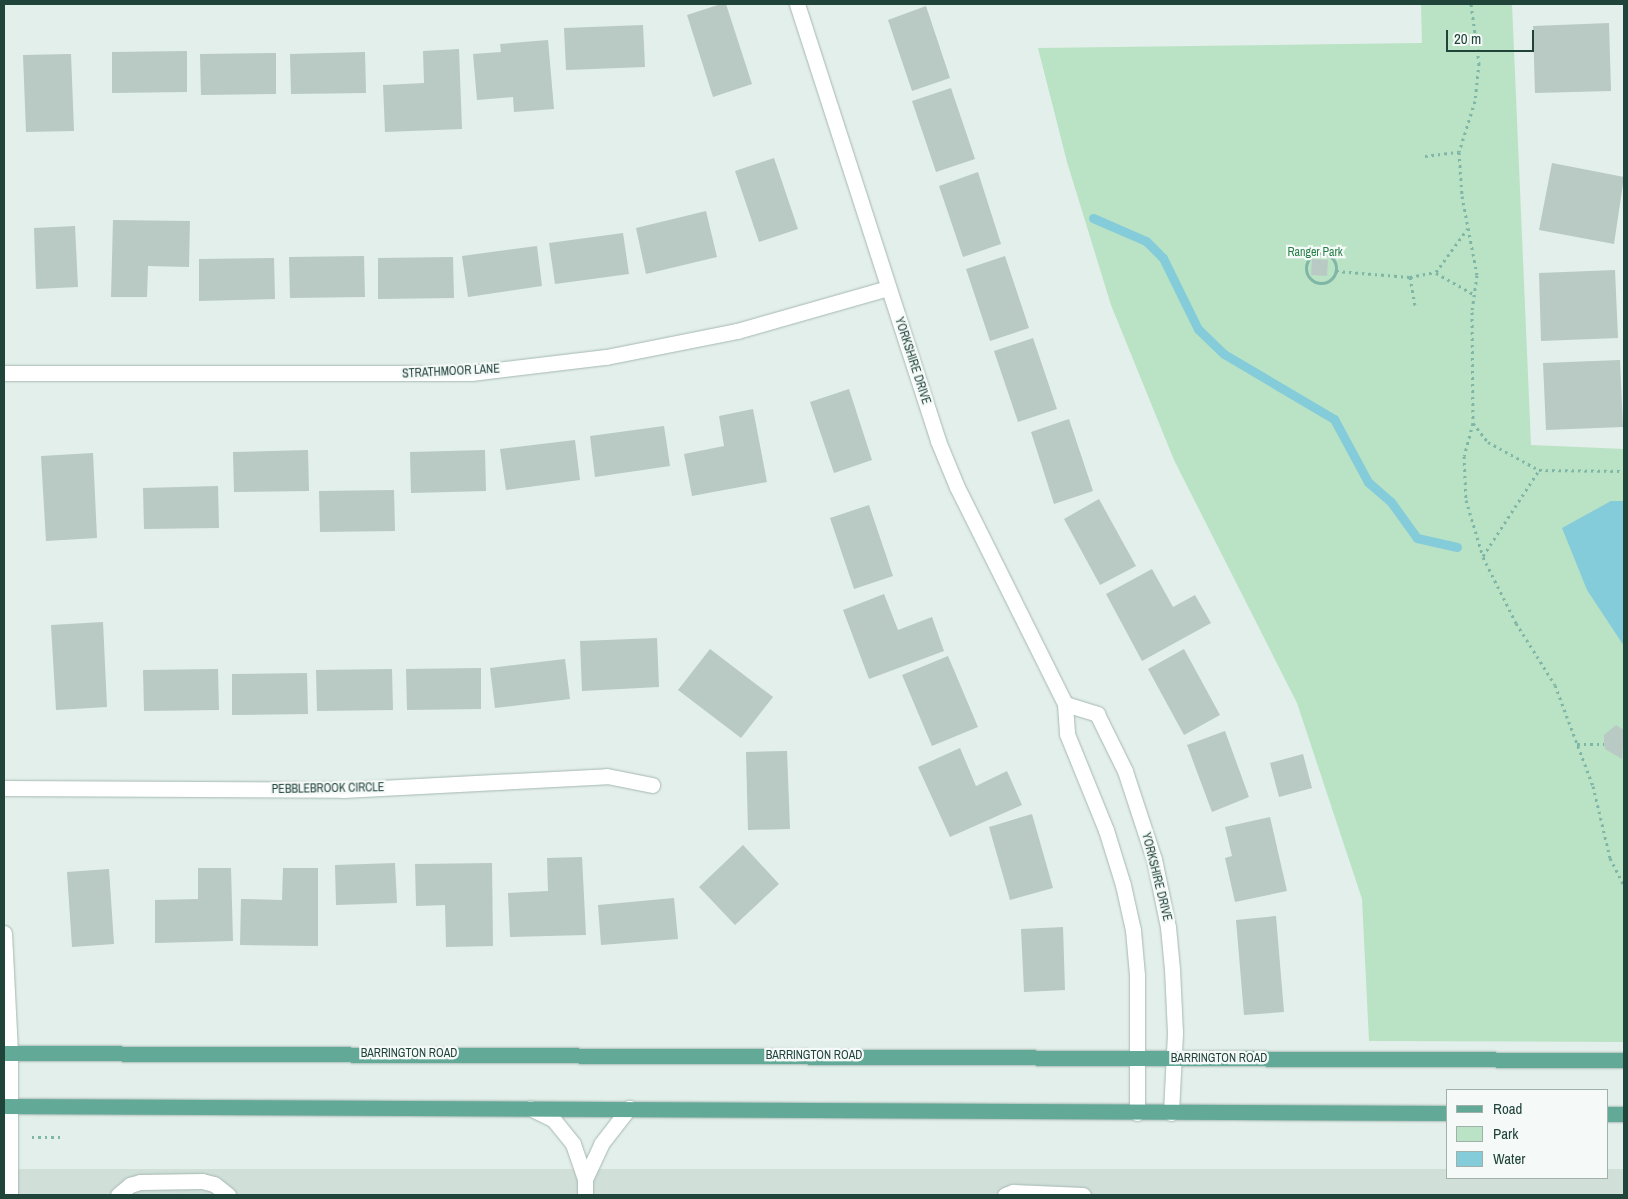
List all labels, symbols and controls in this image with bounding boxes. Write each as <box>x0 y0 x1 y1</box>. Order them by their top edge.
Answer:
scale bar <box>1448 20 1536 52</box>
text: 20 m <box>1454 28 1481 49</box>
park label: Ranger Park <box>1287 246 1343 260</box>
street label: YORKSHIRE DRIVE <box>891 316 933 406</box>
street label: STRATHMOOR LANE <box>402 362 500 382</box>
street label: PEBBLEBROOK CIRCLE <box>272 781 384 797</box>
street label: YORKSHIRE DRIVE <box>1138 831 1174 923</box>
street label: BARRINGTON ROAD <box>361 1047 457 1061</box>
street label: BARRINGTON ROAD <box>766 1049 862 1063</box>
street label: BARRINGTON ROAD <box>1171 1052 1267 1066</box>
legend <box>1446 1089 1608 1179</box>
text: Road <box>1493 1098 1522 1119</box>
text: Park <box>1493 1123 1518 1144</box>
text: Water <box>1493 1148 1525 1169</box>

